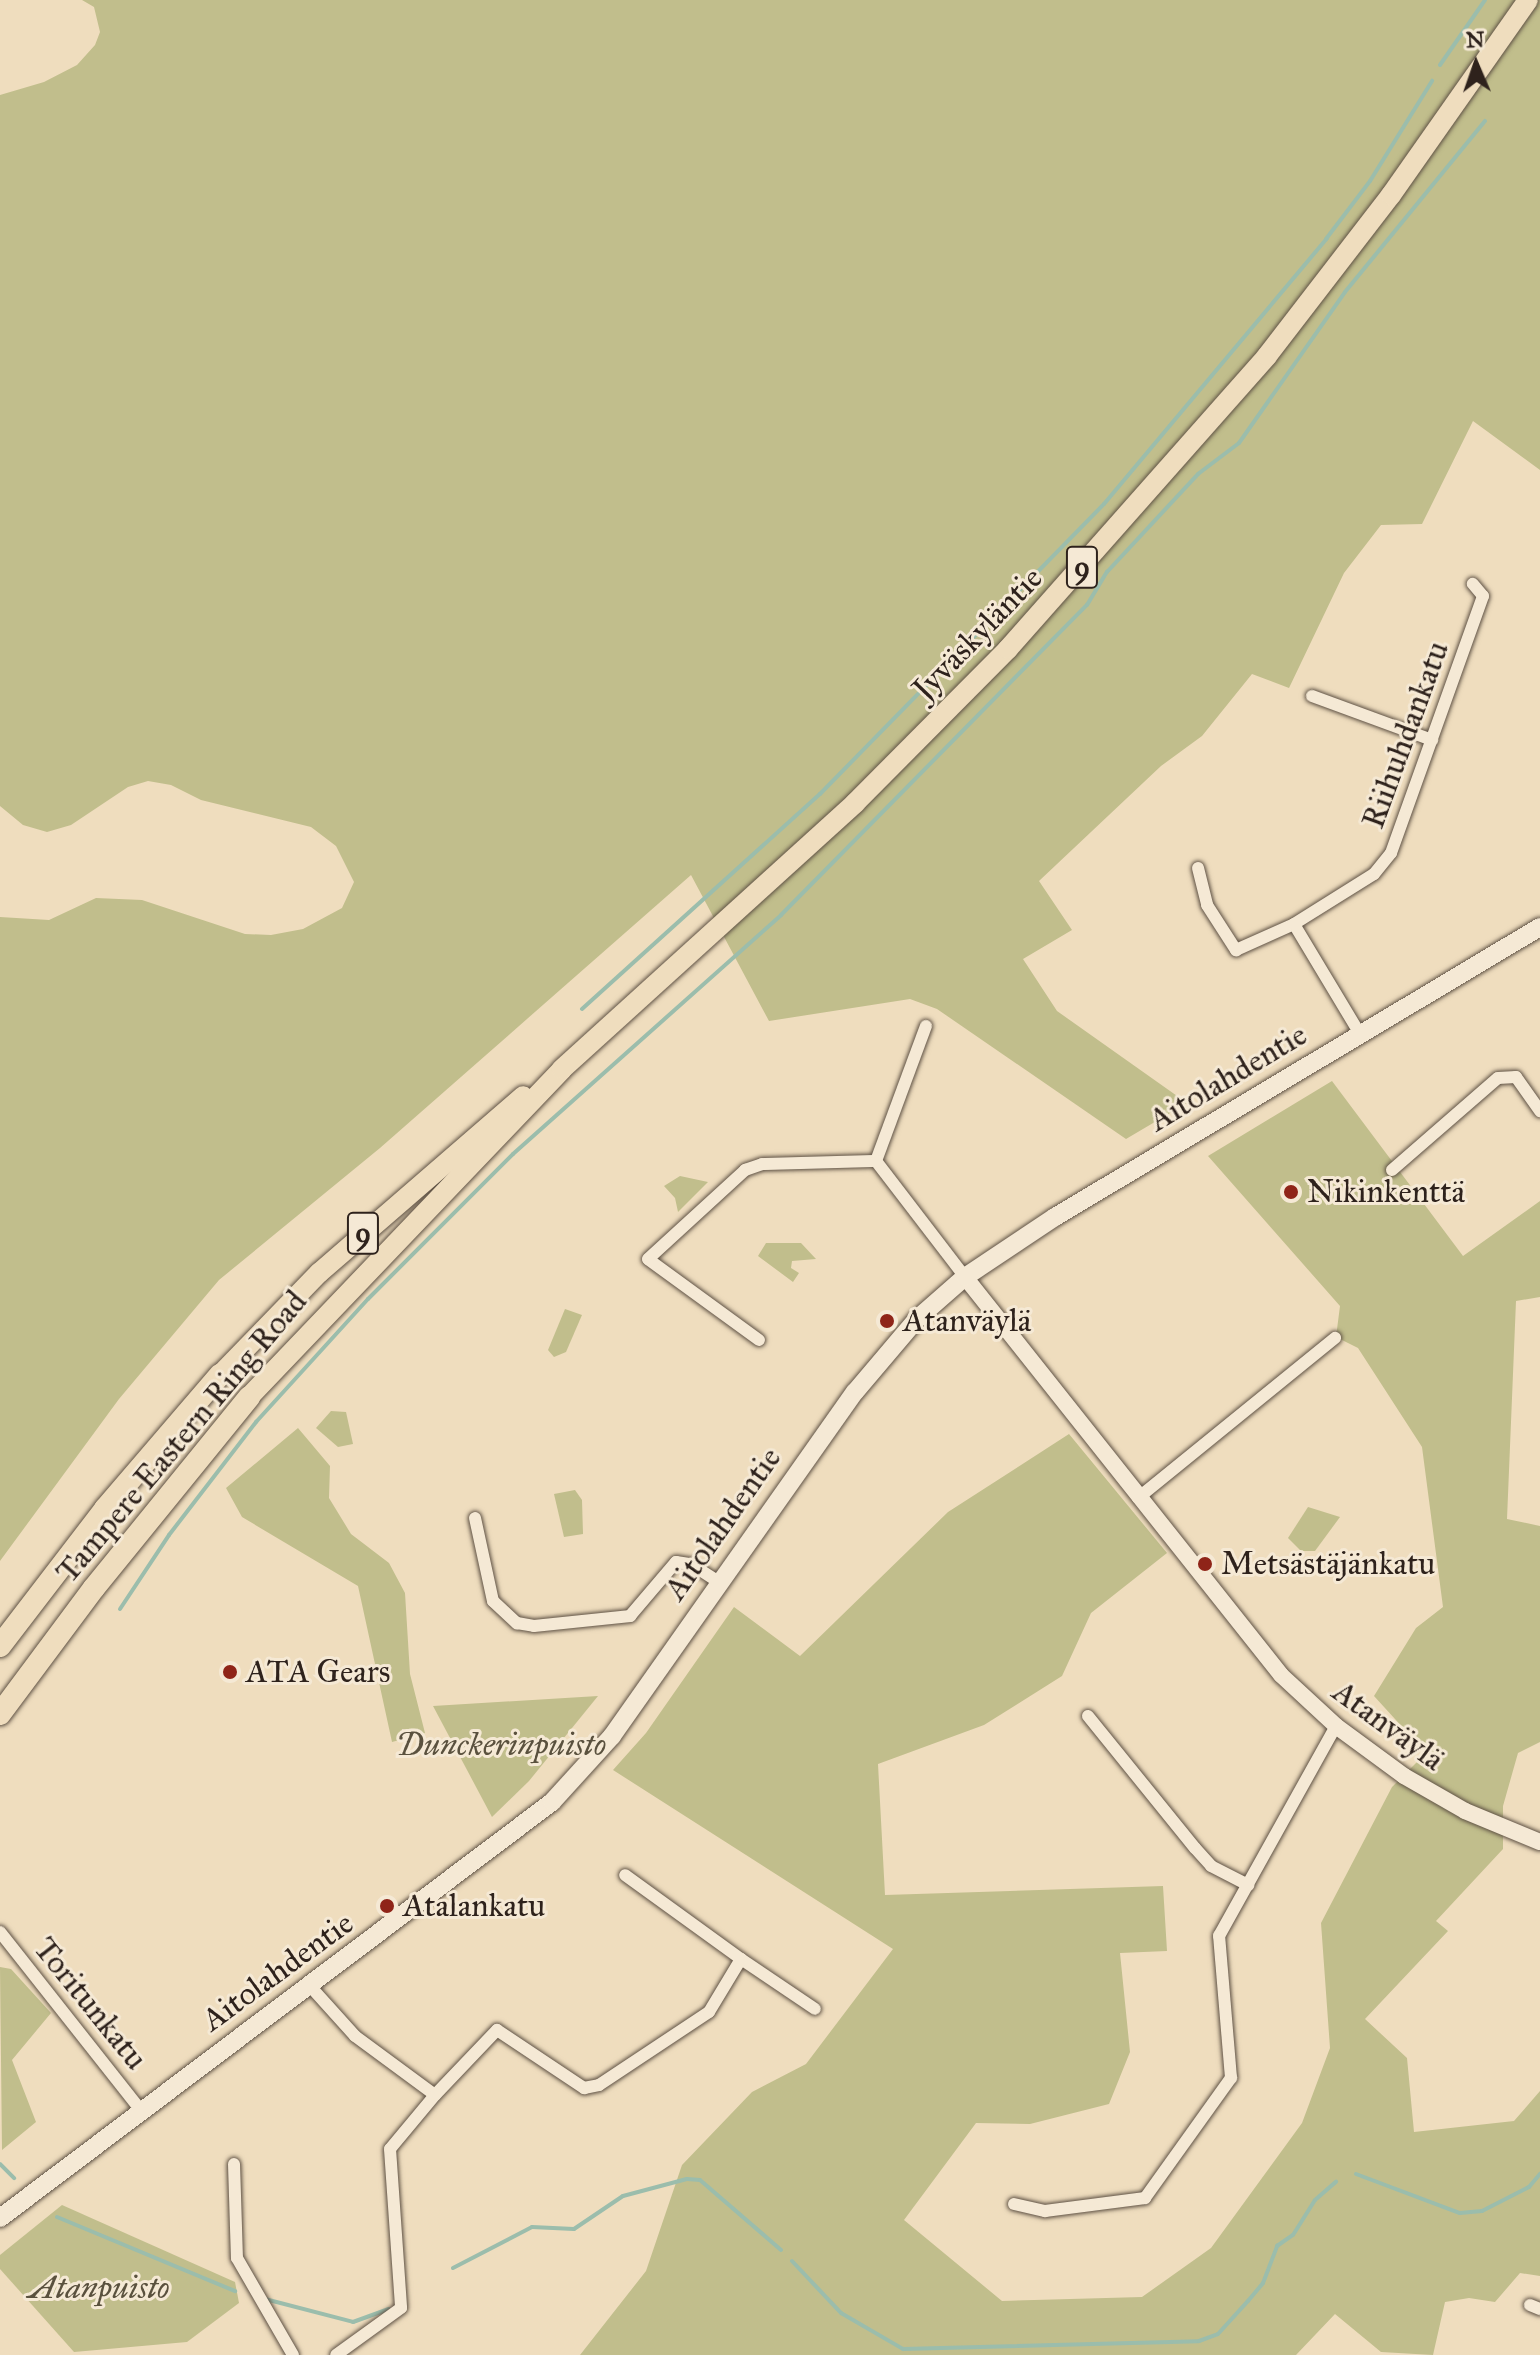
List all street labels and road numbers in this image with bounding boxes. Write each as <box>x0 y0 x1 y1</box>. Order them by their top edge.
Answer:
road number: 9 <box>1064 541 1100 593</box>
street label: Jyväskyläntie <box>905 560 1051 708</box>
street label: Riihuhdankatu <box>1354 636 1458 834</box>
street label: Aitolahdentie <box>1142 1016 1314 1140</box>
road number: 9 <box>345 1207 381 1259</box>
street label: Tampere Eastern Ring Road <box>49 1283 315 1591</box>
street label: Aitolahdentie <box>656 1440 790 1608</box>
street label: Atanväylä <box>1325 1673 1451 1779</box>
street label: Aitolahdentie <box>195 1904 361 2040</box>
street label: Toritunkatu <box>25 1930 155 2078</box>

